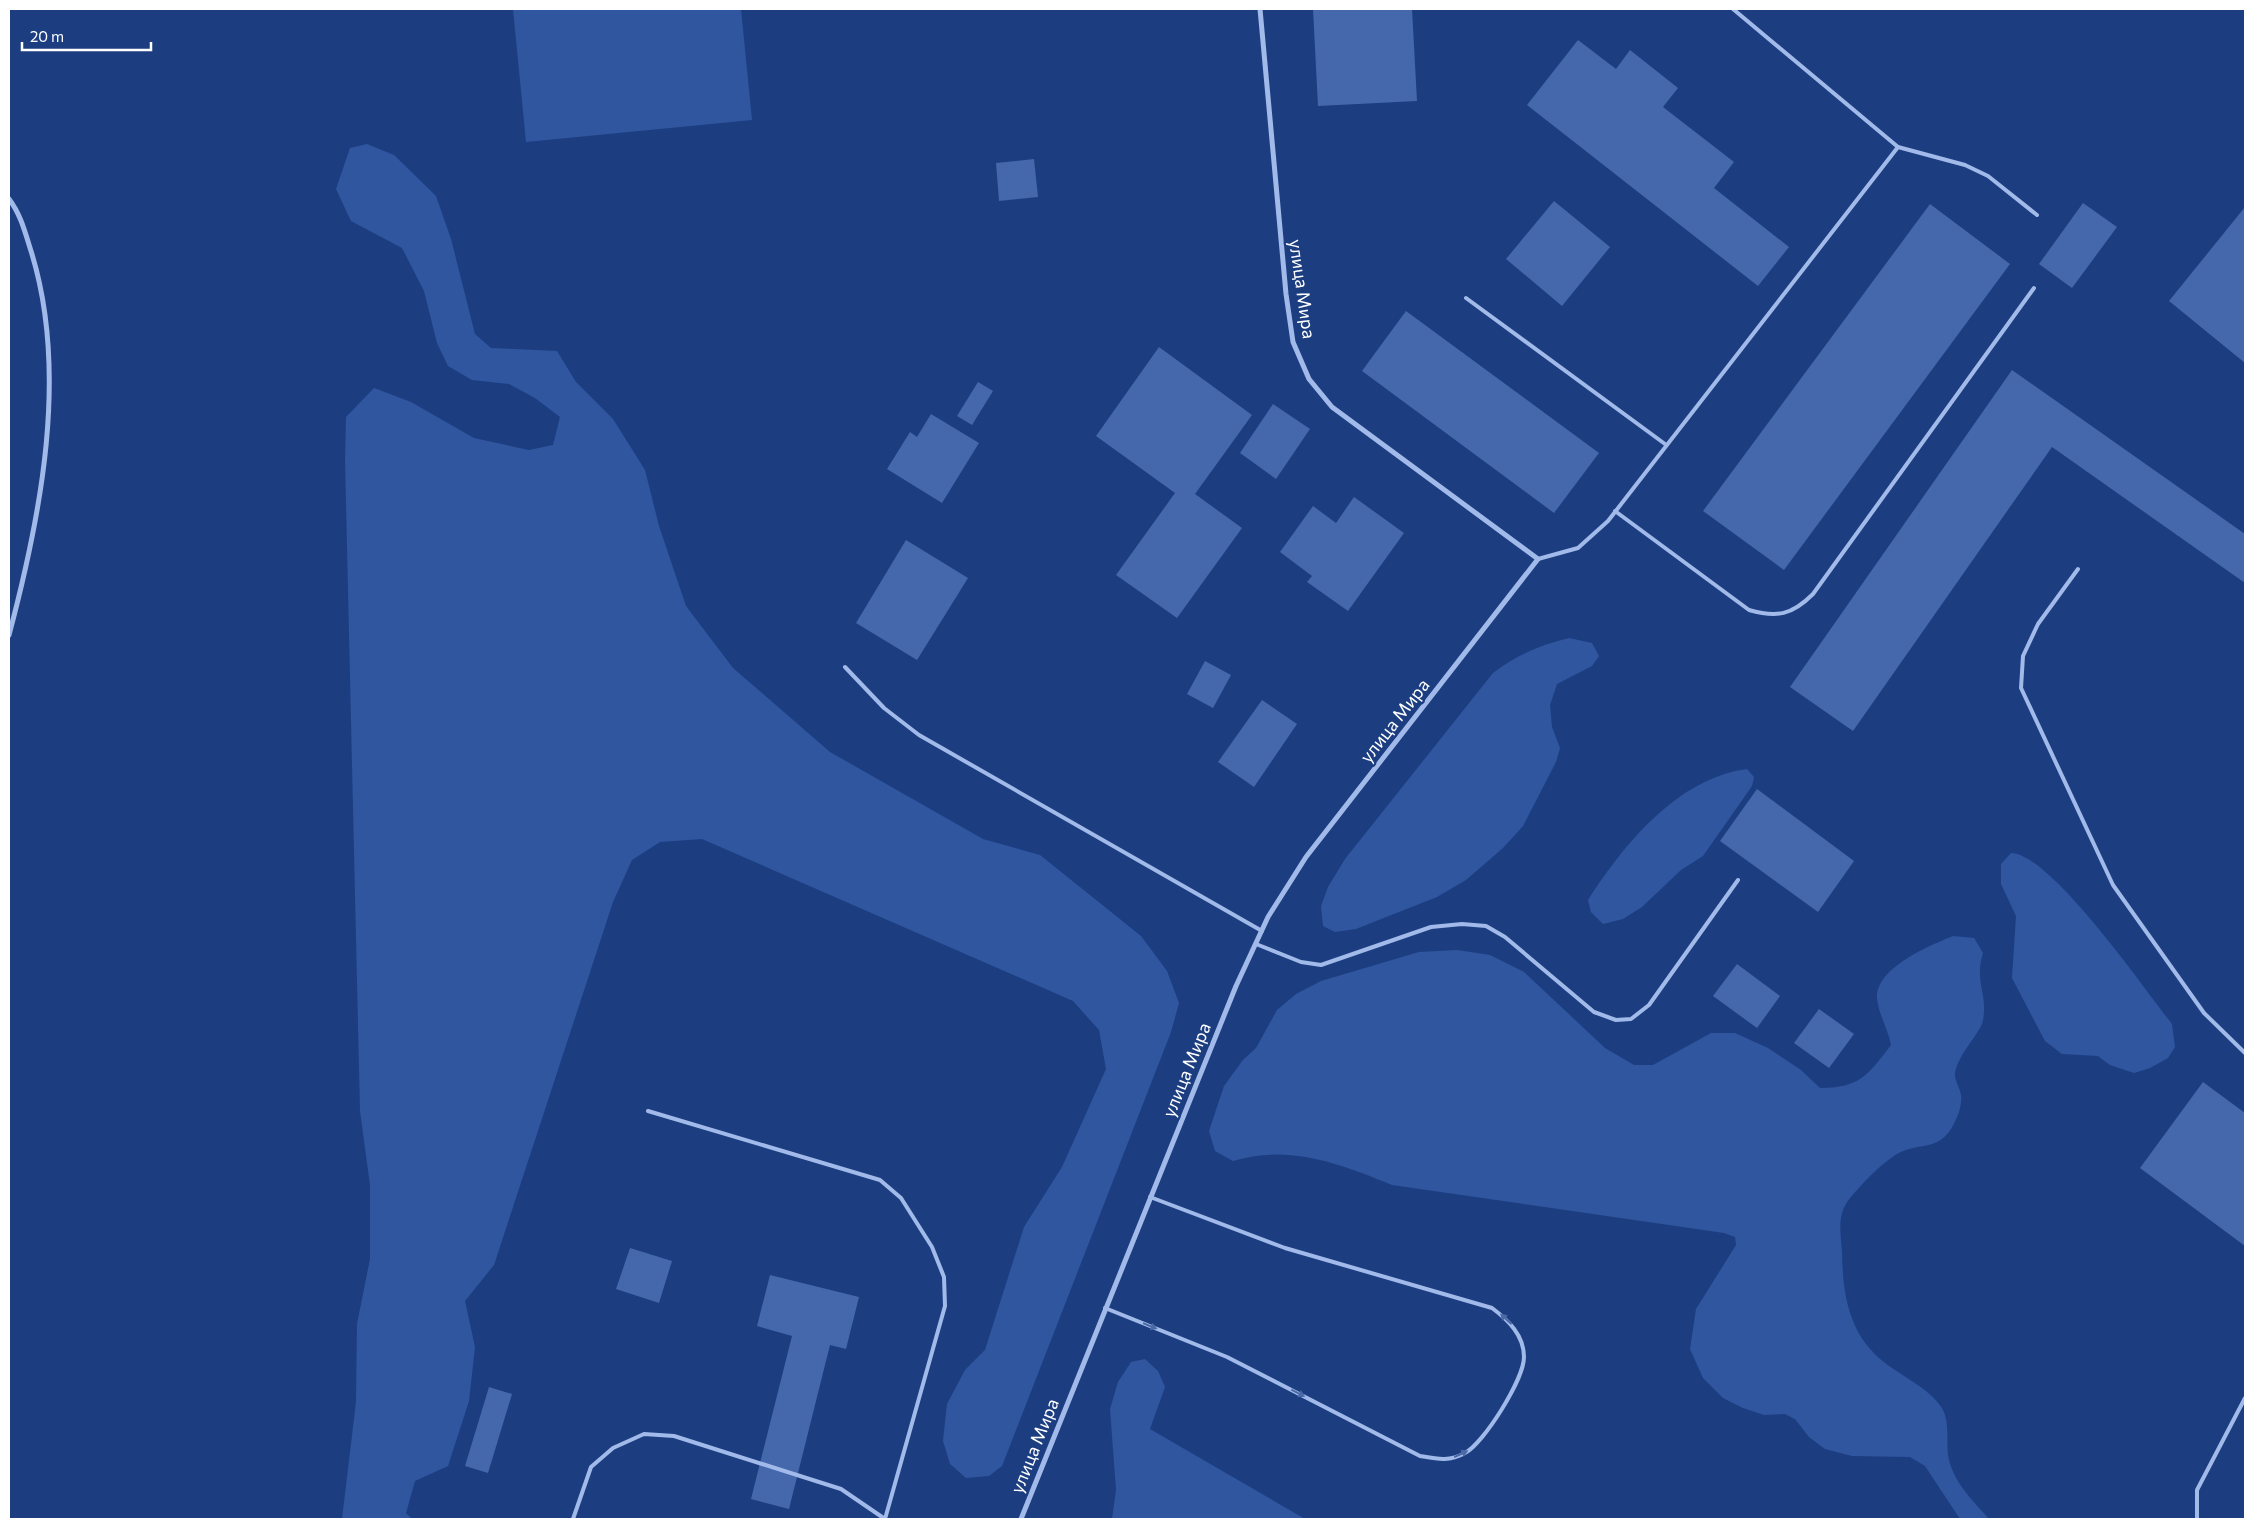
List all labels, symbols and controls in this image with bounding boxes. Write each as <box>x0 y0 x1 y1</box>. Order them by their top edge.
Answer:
scale bar <box>22 20 151 52</box>
text: 20 m <box>30 27 64 45</box>
street label: улица Мира <box>1285 238 1321 340</box>
street label: улица Мира <box>1355 674 1434 767</box>
street label: улица Мира <box>1157 1019 1215 1120</box>
one-way arrow <box>1500 1313 1512 1325</box>
one-way arrow <box>1143 1322 1158 1330</box>
one-way arrow <box>1291 1389 1305 1397</box>
street label: улица Мира <box>1005 1395 1063 1496</box>
one-way arrow <box>1453 1450 1468 1458</box>

